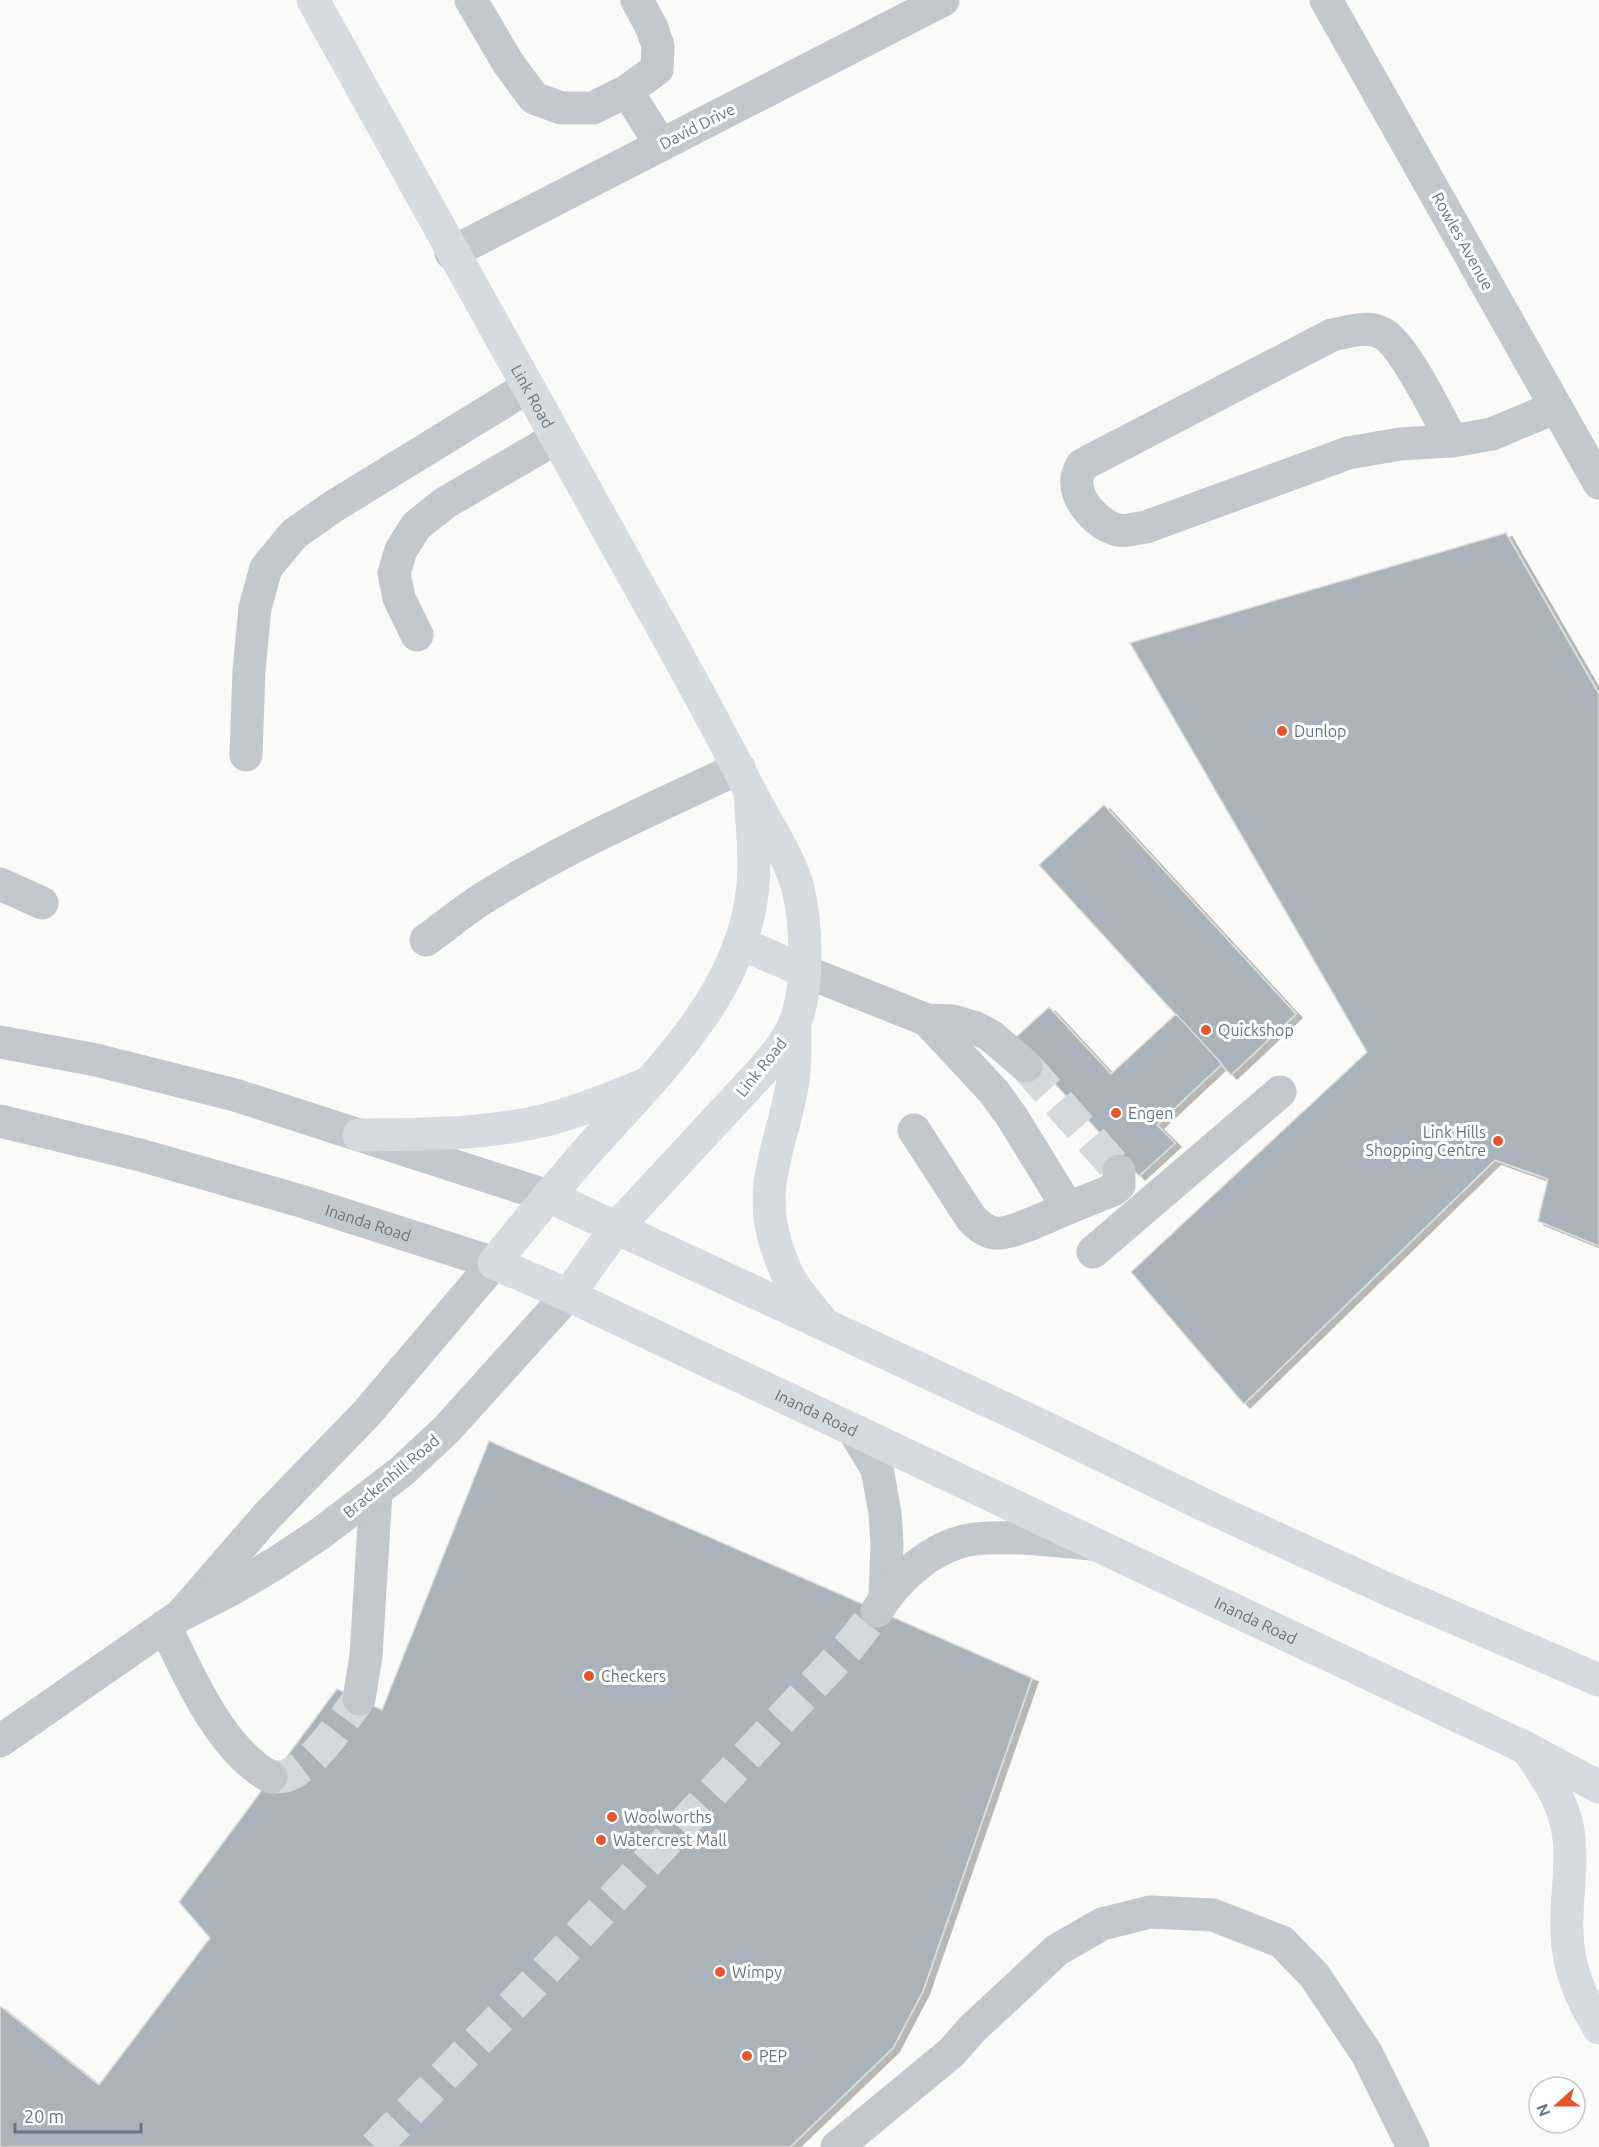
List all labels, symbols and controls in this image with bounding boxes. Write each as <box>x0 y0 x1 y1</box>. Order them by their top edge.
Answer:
street label: David Drive <box>656 99 738 153</box>
street label: Rowles Avenue <box>1429 189 1497 293</box>
street label: Link Road <box>508 361 558 431</box>
place label: Dunlop <box>1294 722 1346 740</box>
marker: Dunlop <box>1275 724 1289 738</box>
place label: Quickshop <box>1218 1021 1294 1039</box>
marker: Quickshop <box>1199 1023 1213 1037</box>
street label: Link Road <box>732 1034 790 1100</box>
place label: Engen <box>1128 1104 1173 1122</box>
marker: Engen <box>1109 1106 1123 1120</box>
place label: Link Hills Shopping Centre <box>1366 1123 1486 1159</box>
marker: Link Hills Shopping Centre <box>1491 1134 1505 1148</box>
street label: Inanda Road <box>323 1200 413 1245</box>
street label: Inanda Road <box>773 1385 861 1440</box>
street label: Brackenhill Road <box>339 1431 443 1521</box>
street label: Inanda Road <box>1212 1593 1300 1647</box>
place label: Checkers <box>601 1667 666 1685</box>
marker: Checkers <box>582 1669 596 1683</box>
place label: Woolworths <box>624 1808 712 1826</box>
marker: Woolworths <box>605 1810 619 1824</box>
place label: Watercrest Mall <box>613 1831 727 1849</box>
marker: Watercrest Mall <box>594 1833 608 1847</box>
place label: Wimpy <box>732 1963 782 1981</box>
marker: Wimpy <box>713 1965 727 1979</box>
place label: PEP <box>759 2047 787 2065</box>
marker: PEP <box>740 2049 754 2063</box>
north arrow <box>1527 2075 1587 2135</box>
scale bar <box>15 2096 141 2134</box>
text: N <box>1532 2102 1554 2119</box>
text: 20 m <box>24 2106 64 2126</box>

